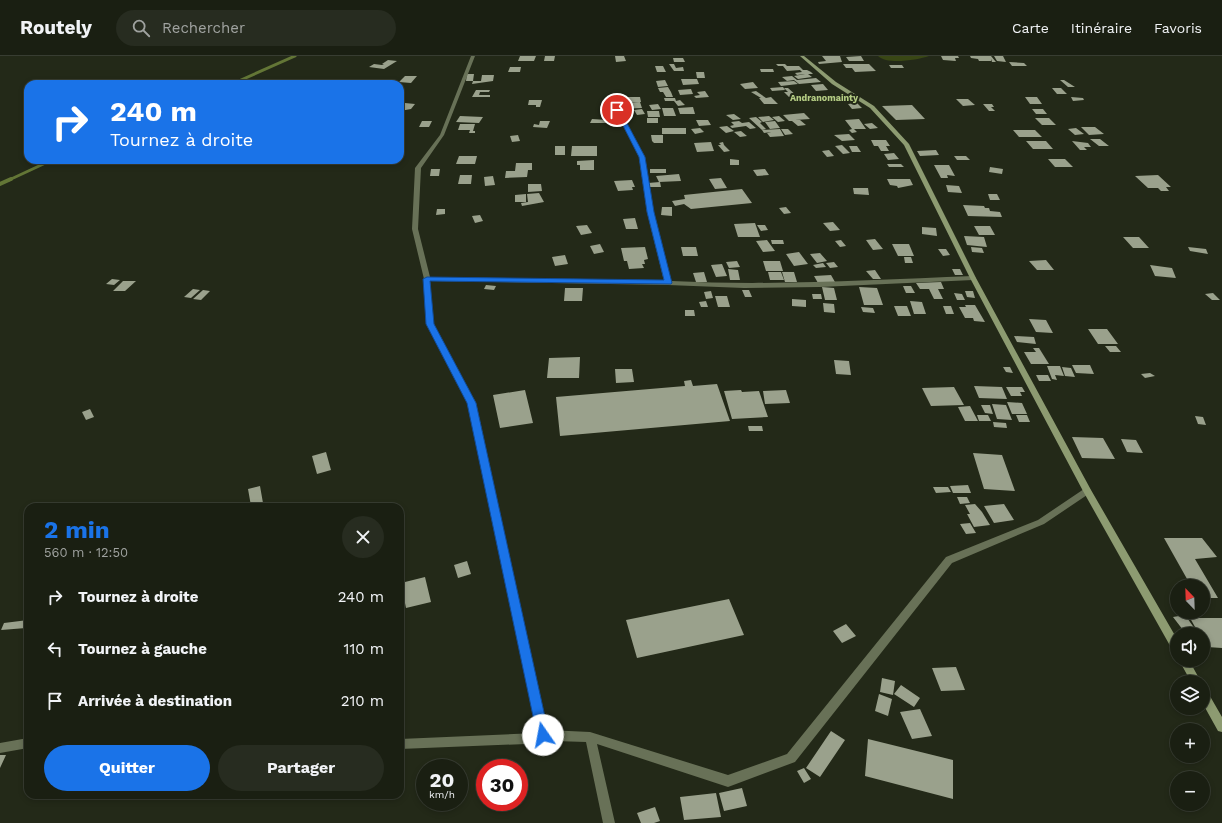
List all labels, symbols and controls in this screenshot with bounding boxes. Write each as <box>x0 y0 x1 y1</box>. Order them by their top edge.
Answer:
search box <box>116 10 396 46</box>
text: Routely <box>20 16 92 39</box>
icon: search <box>130 17 152 39</box>
text: Rechercher <box>162 19 245 37</box>
text: Carte <box>1012 20 1049 36</box>
text: Itinéraire <box>1071 20 1132 36</box>
text: Favoris <box>1154 20 1202 36</box>
pin <box>600 93 634 127</box>
district label: Andranomainty <box>790 93 859 103</box>
text: 240 m <box>110 95 197 128</box>
icon: right <box>44 96 96 148</box>
icon: arrive <box>606 99 628 121</box>
text: Tournez à droite <box>110 129 253 150</box>
text: 2 min <box>44 516 110 544</box>
button: close <box>342 516 384 558</box>
text: 560 m · 12:50 <box>44 545 128 560</box>
north arrow <box>1170 579 1210 619</box>
map controls <box>1170 579 1210 811</box>
icon: right <box>44 586 66 608</box>
text: Tournez à droite <box>78 588 198 606</box>
text: 240 m <box>338 588 384 606</box>
button: sound <box>1170 627 1210 667</box>
icon: left <box>44 638 66 660</box>
text: Tournez à gauche <box>78 640 207 658</box>
text: 110 m <box>344 640 384 658</box>
button: layers <box>1170 675 1210 715</box>
icon: arrive <box>44 690 66 712</box>
text: Arrivée à destination <box>78 692 232 710</box>
text: 210 m <box>341 692 384 710</box>
position arrow <box>522 714 564 756</box>
button: + <box>1170 723 1210 763</box>
button: Quitter <box>44 745 210 791</box>
button: Partager <box>218 745 384 791</box>
speed limit sign: 30 <box>476 759 528 811</box>
text: 20 <box>430 768 454 792</box>
button: − <box>1170 771 1210 811</box>
text: km/h <box>429 789 455 800</box>

